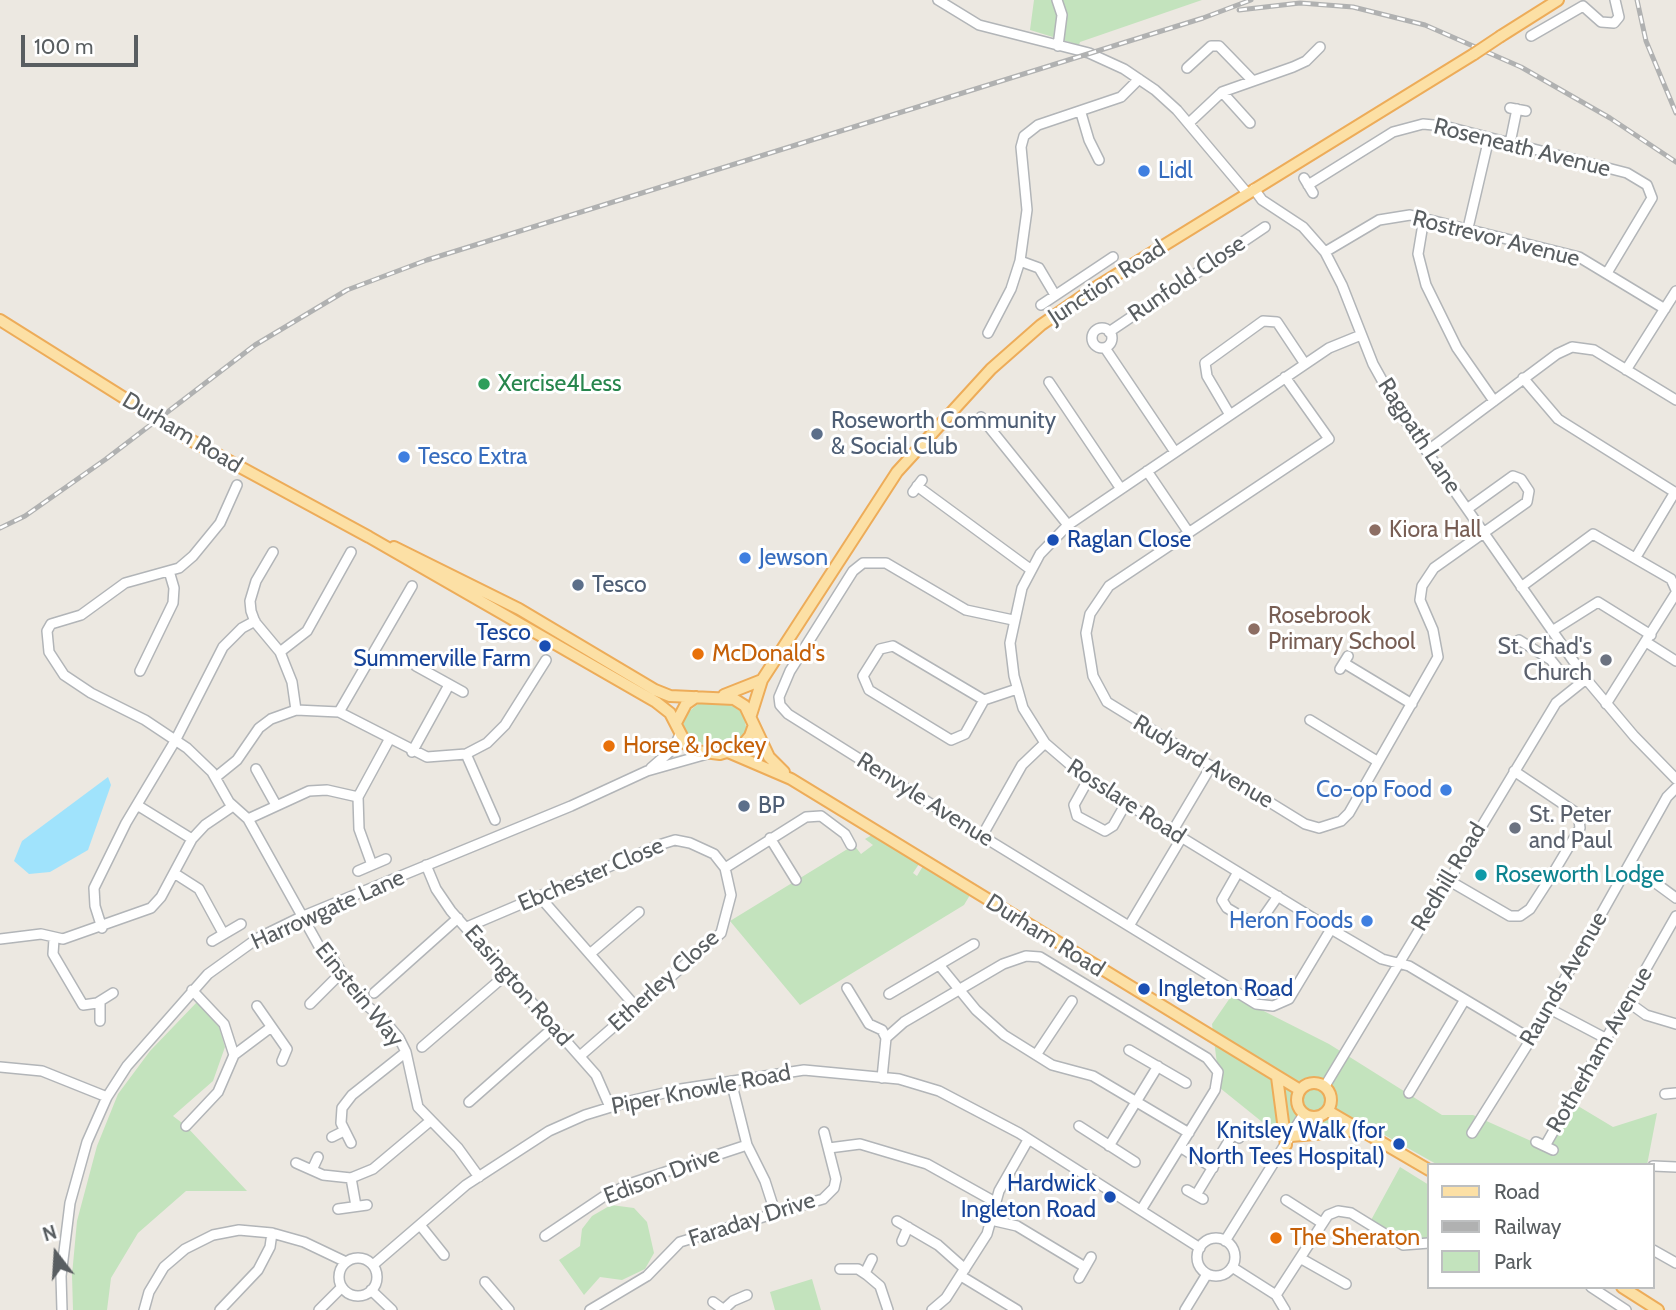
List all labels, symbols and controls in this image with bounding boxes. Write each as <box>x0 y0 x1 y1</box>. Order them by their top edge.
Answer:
scale bar <box>24 21 142 65</box>
text: 100 m <box>34 34 93 59</box>
street label: Roseneath Avenue <box>1431 113 1613 183</box>
place label: Lidl <box>1158 157 1193 185</box>
marker: Lidl <box>1136 163 1152 179</box>
street label: Rostrevor Avenue <box>1410 205 1582 273</box>
street label: Runfold Close <box>1123 230 1251 328</box>
street label: Junction Road <box>1043 235 1171 331</box>
place label: Xercise4Less <box>498 370 622 398</box>
street label: Ragpath Lane <box>1371 373 1467 499</box>
marker: Xercise4Less <box>476 376 492 392</box>
street label: Durham Road <box>117 386 247 480</box>
place label: Roseworth Community & Social Club <box>831 407 1056 461</box>
marker: Roseworth Community & Social Club <box>809 426 825 442</box>
place label: Tesco Extra <box>418 443 527 471</box>
marker: Tesco Extra <box>396 449 412 465</box>
place label: Kiora Hall <box>1389 516 1481 544</box>
marker: Kiora Hall <box>1367 522 1383 538</box>
place label: Raglan Close <box>1067 526 1191 554</box>
marker: Raglan Close <box>1045 532 1061 548</box>
place label: Jewson <box>759 544 828 572</box>
marker: Jewson <box>737 550 753 566</box>
place label: Tesco <box>592 571 647 599</box>
marker: Tesco <box>570 577 586 593</box>
place label: Rosebrook Primary School <box>1268 602 1415 656</box>
place label: Tesco Summerville Farm <box>353 619 531 673</box>
marker: Rosebrook Primary School <box>1246 621 1262 637</box>
place label: St. Chad's Church <box>1498 633 1592 687</box>
marker: Tesco Summerville Farm <box>537 638 553 654</box>
place label: McDonald's <box>712 640 825 668</box>
marker: McDonald's <box>690 646 706 662</box>
marker: St. Chad's Church <box>1598 652 1614 668</box>
street label: Rudyard Avenue <box>1128 709 1278 815</box>
place label: Horse & Jockey <box>623 732 766 760</box>
marker: Horse & Jockey <box>601 738 617 754</box>
street label: Renvyle Avenue <box>852 747 998 853</box>
street label: Rosslare Road <box>1062 754 1190 850</box>
place label: Co-op Food <box>1316 776 1432 804</box>
marker: Co-op Food <box>1438 782 1454 798</box>
place label: BP <box>758 792 785 820</box>
marker: BP <box>736 798 752 814</box>
place label: St. Peter and Paul <box>1529 801 1612 855</box>
street label: Redhill Road <box>1406 818 1492 936</box>
marker: St. Peter and Paul <box>1507 820 1523 836</box>
street label: Ebchester Close <box>514 832 668 918</box>
place label: Roseworth Lodge <box>1495 861 1664 889</box>
street label: Harrowgate Lane <box>247 864 409 956</box>
marker: Roseworth Lodge <box>1473 867 1489 883</box>
street label: Durham Road <box>981 889 1109 983</box>
place label: Heron Foods <box>1229 907 1353 935</box>
street label: Raunds Avenue <box>1515 907 1613 1051</box>
marker: Heron Foods <box>1359 913 1375 929</box>
street label: Easington Road <box>458 920 578 1052</box>
street label: Etherley Close <box>603 924 725 1038</box>
street label: Einstein Way <box>309 937 409 1053</box>
street label: Rotherham Avenue <box>1541 962 1659 1138</box>
place label: Ingleton Road <box>1158 975 1293 1003</box>
marker: Ingleton Road <box>1136 981 1152 997</box>
street label: Piper Knowle Road <box>609 1059 793 1121</box>
place label: Knitsley Walk (for North Tees Hospital) <box>1188 1117 1385 1171</box>
marker: Knitsley Walk (for North Tees Hospital) <box>1391 1136 1407 1152</box>
street label: Edison Drive <box>600 1141 724 1211</box>
legend <box>1428 1163 1655 1289</box>
place label: Hardwick Ingleton Road <box>961 1170 1096 1224</box>
text: Road <box>1494 1179 1540 1204</box>
street label: Faraday Drive <box>685 1187 819 1253</box>
marker: Hardwick Ingleton Road <box>1102 1189 1118 1205</box>
text: Railway <box>1494 1214 1561 1239</box>
north arrow <box>21 1219 91 1289</box>
text: N <box>40 1220 60 1246</box>
place label: The Sheraton <box>1290 1224 1420 1252</box>
marker: The Sheraton <box>1268 1230 1284 1246</box>
text: Park <box>1494 1249 1532 1274</box>

